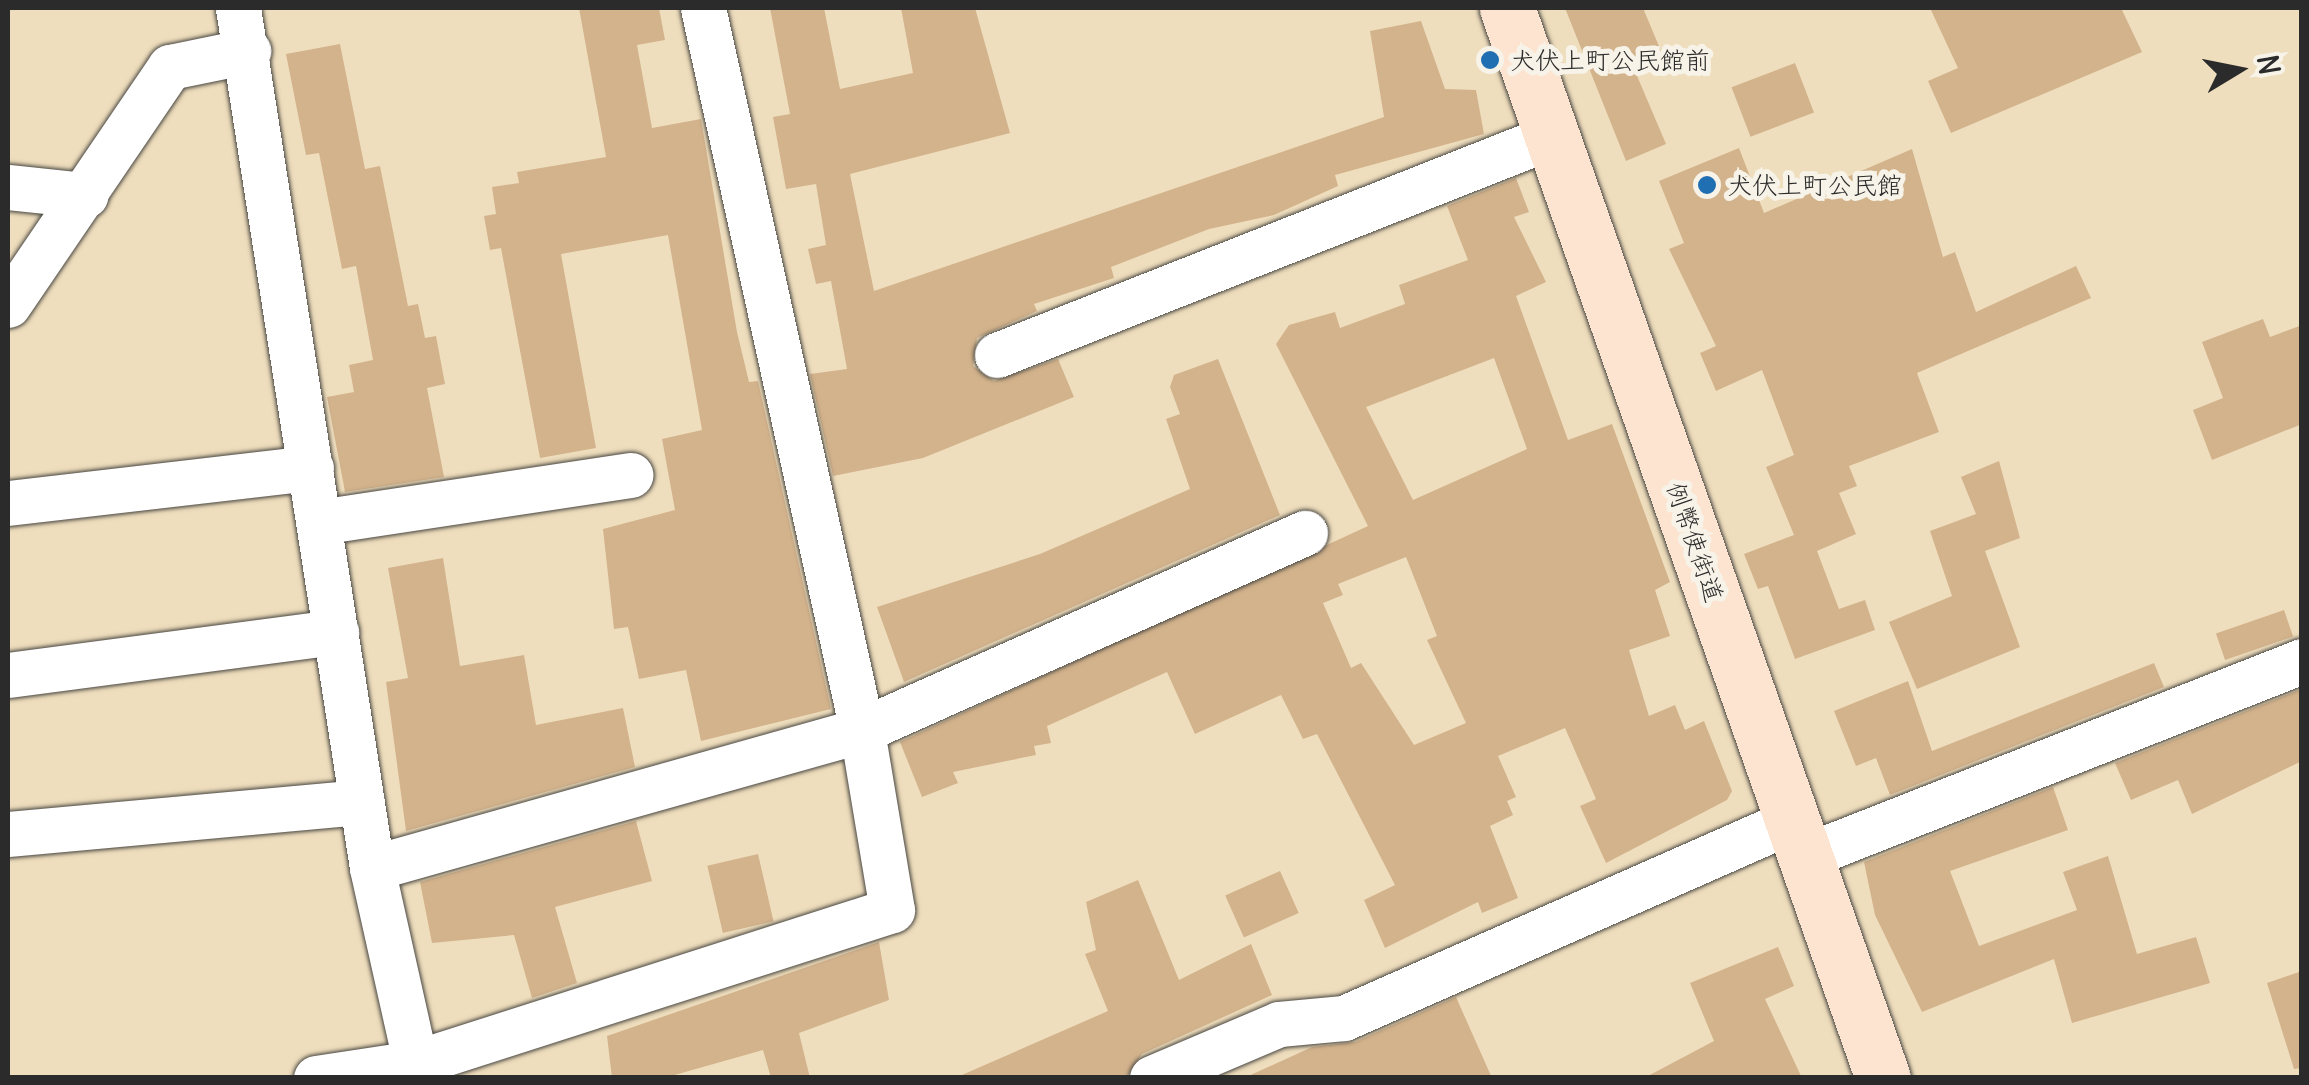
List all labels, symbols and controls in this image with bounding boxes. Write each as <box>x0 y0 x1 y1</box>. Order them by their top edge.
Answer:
north arrow <box>2189 20 2289 120</box>
place label: 犬伏上町公民館前 <box>1510 45 1710 75</box>
marker: 犬伏上町公民館前 <box>1479 49 1501 71</box>
text: N <box>2249 52 2288 77</box>
place label: 犬伏上町公民館 <box>1727 170 1902 200</box>
marker: 犬伏上町公民館 <box>1696 174 1718 196</box>
street label: 例幣使街道 <box>1660 478 1730 606</box>

